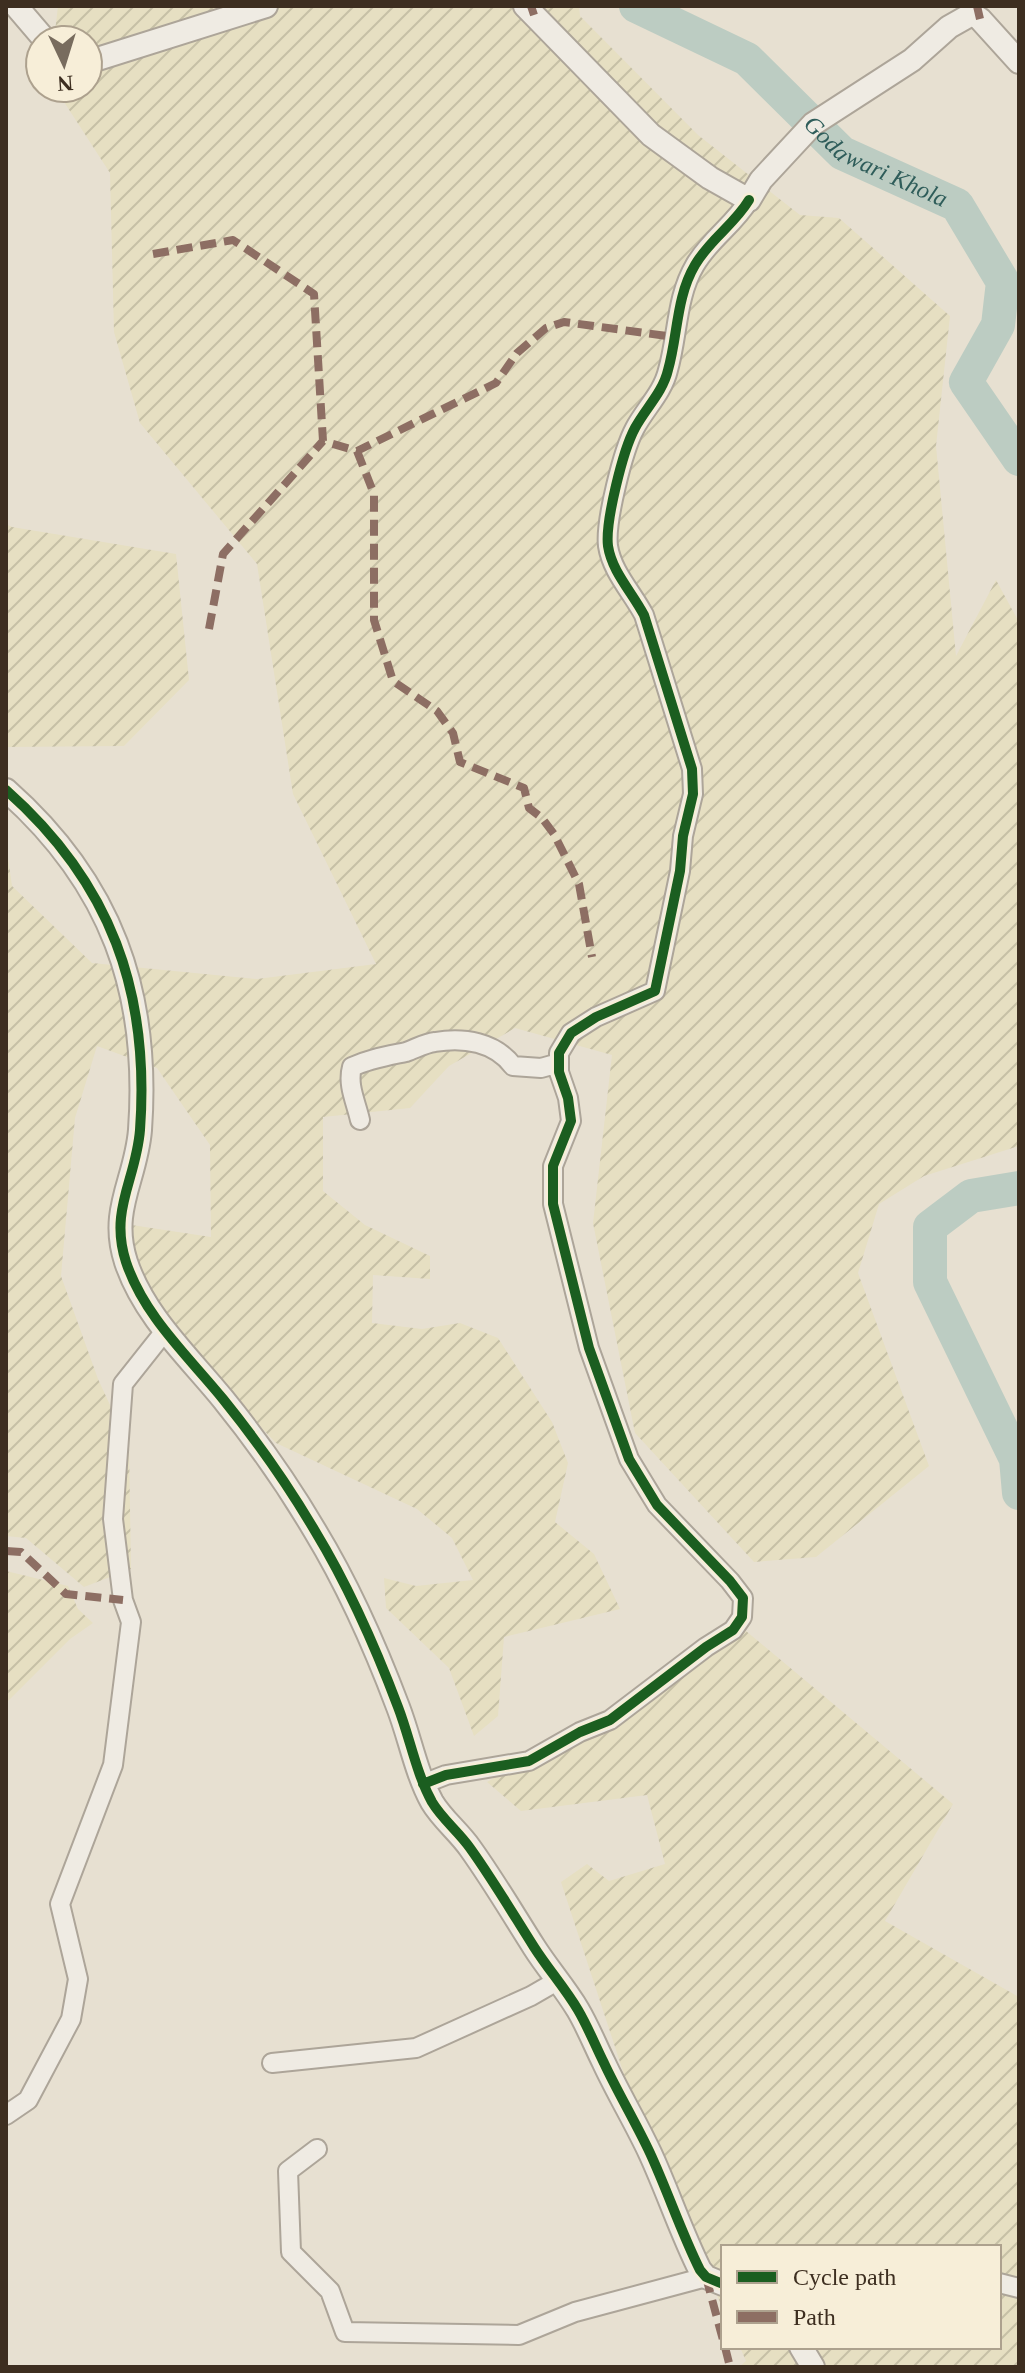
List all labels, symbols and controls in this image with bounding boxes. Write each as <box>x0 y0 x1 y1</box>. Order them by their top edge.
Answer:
north arrow <box>24 24 104 104</box>
text: N <box>56 70 74 96</box>
water label: Godawari Khola <box>799 110 952 212</box>
legend <box>721 2245 1001 2349</box>
text: Cycle path <box>793 2264 896 2290</box>
text: Path <box>793 2304 836 2330</box>

